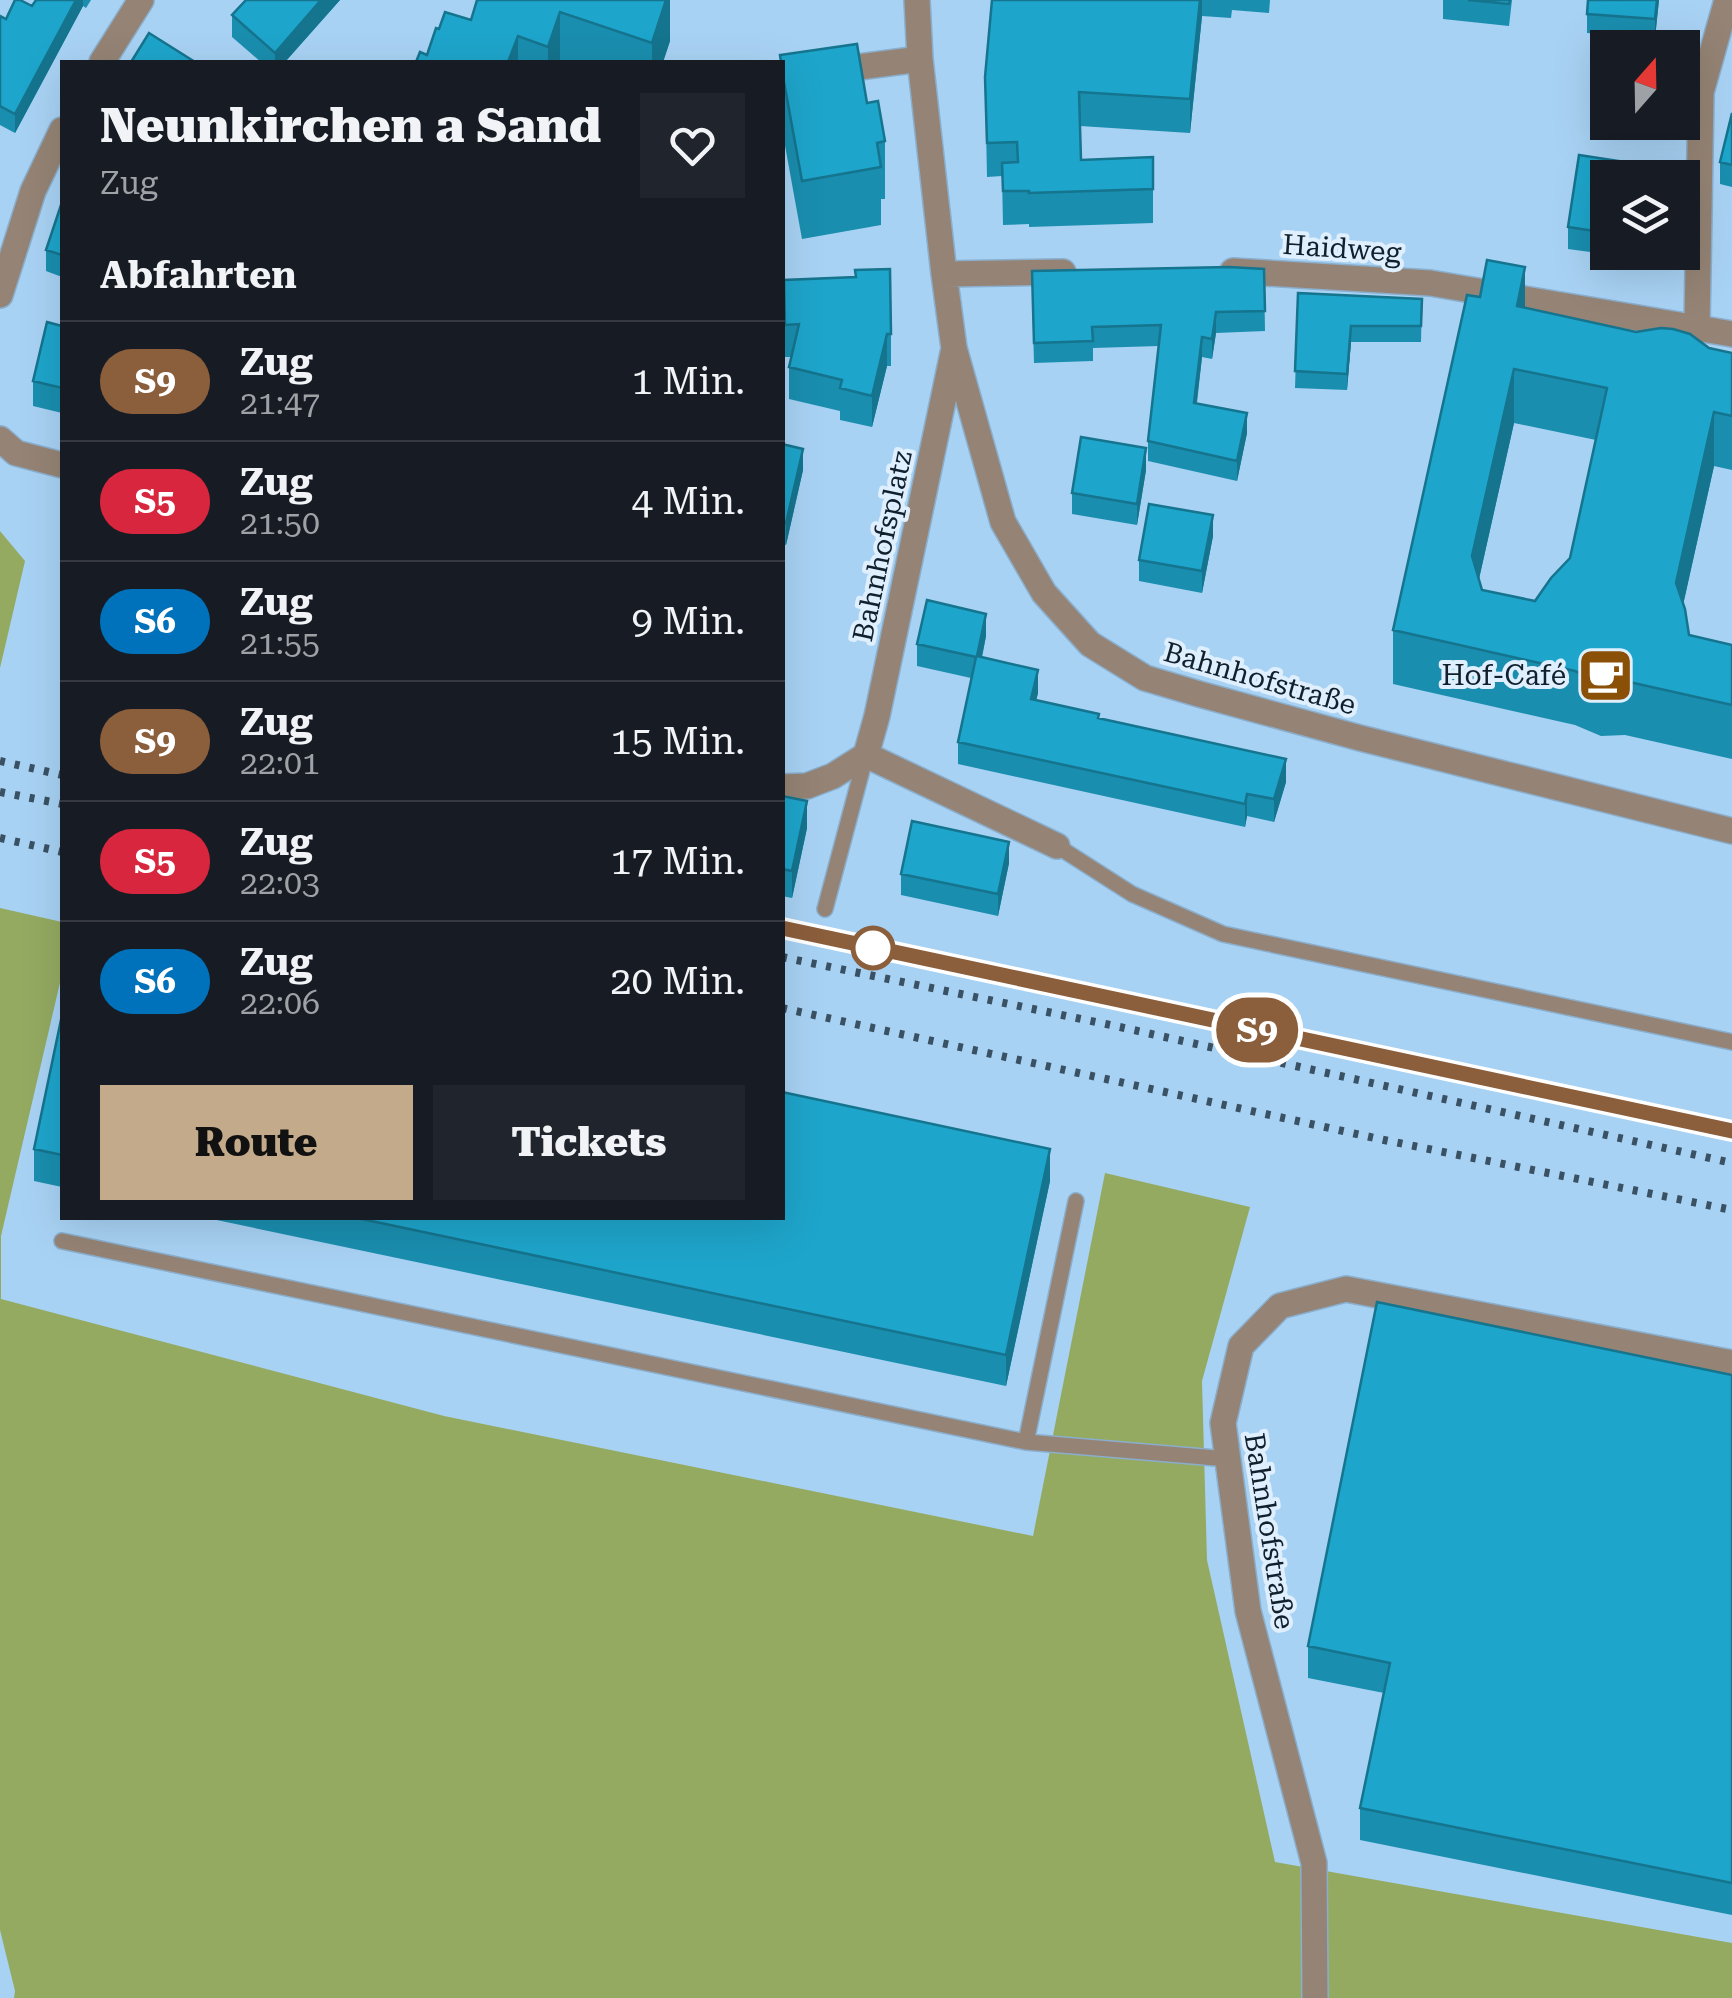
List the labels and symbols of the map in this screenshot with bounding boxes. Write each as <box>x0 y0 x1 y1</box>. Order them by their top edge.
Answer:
north arrow <box>1590 30 1700 140</box>
street label: Haidweg <box>1282 228 1402 269</box>
street label: Bahnhofsplatz <box>846 448 919 644</box>
street label: Bahnhofstraße <box>1160 635 1360 722</box>
cafe icon: Hof-Café <box>1575 645 1635 705</box>
place label: Hof-Café <box>1441 659 1566 692</box>
unlabelled marker <box>852 927 894 969</box>
line badge: S9 <box>1212 998 1302 1062</box>
street label: Bahnhofstraße <box>1238 1431 1301 1632</box>

